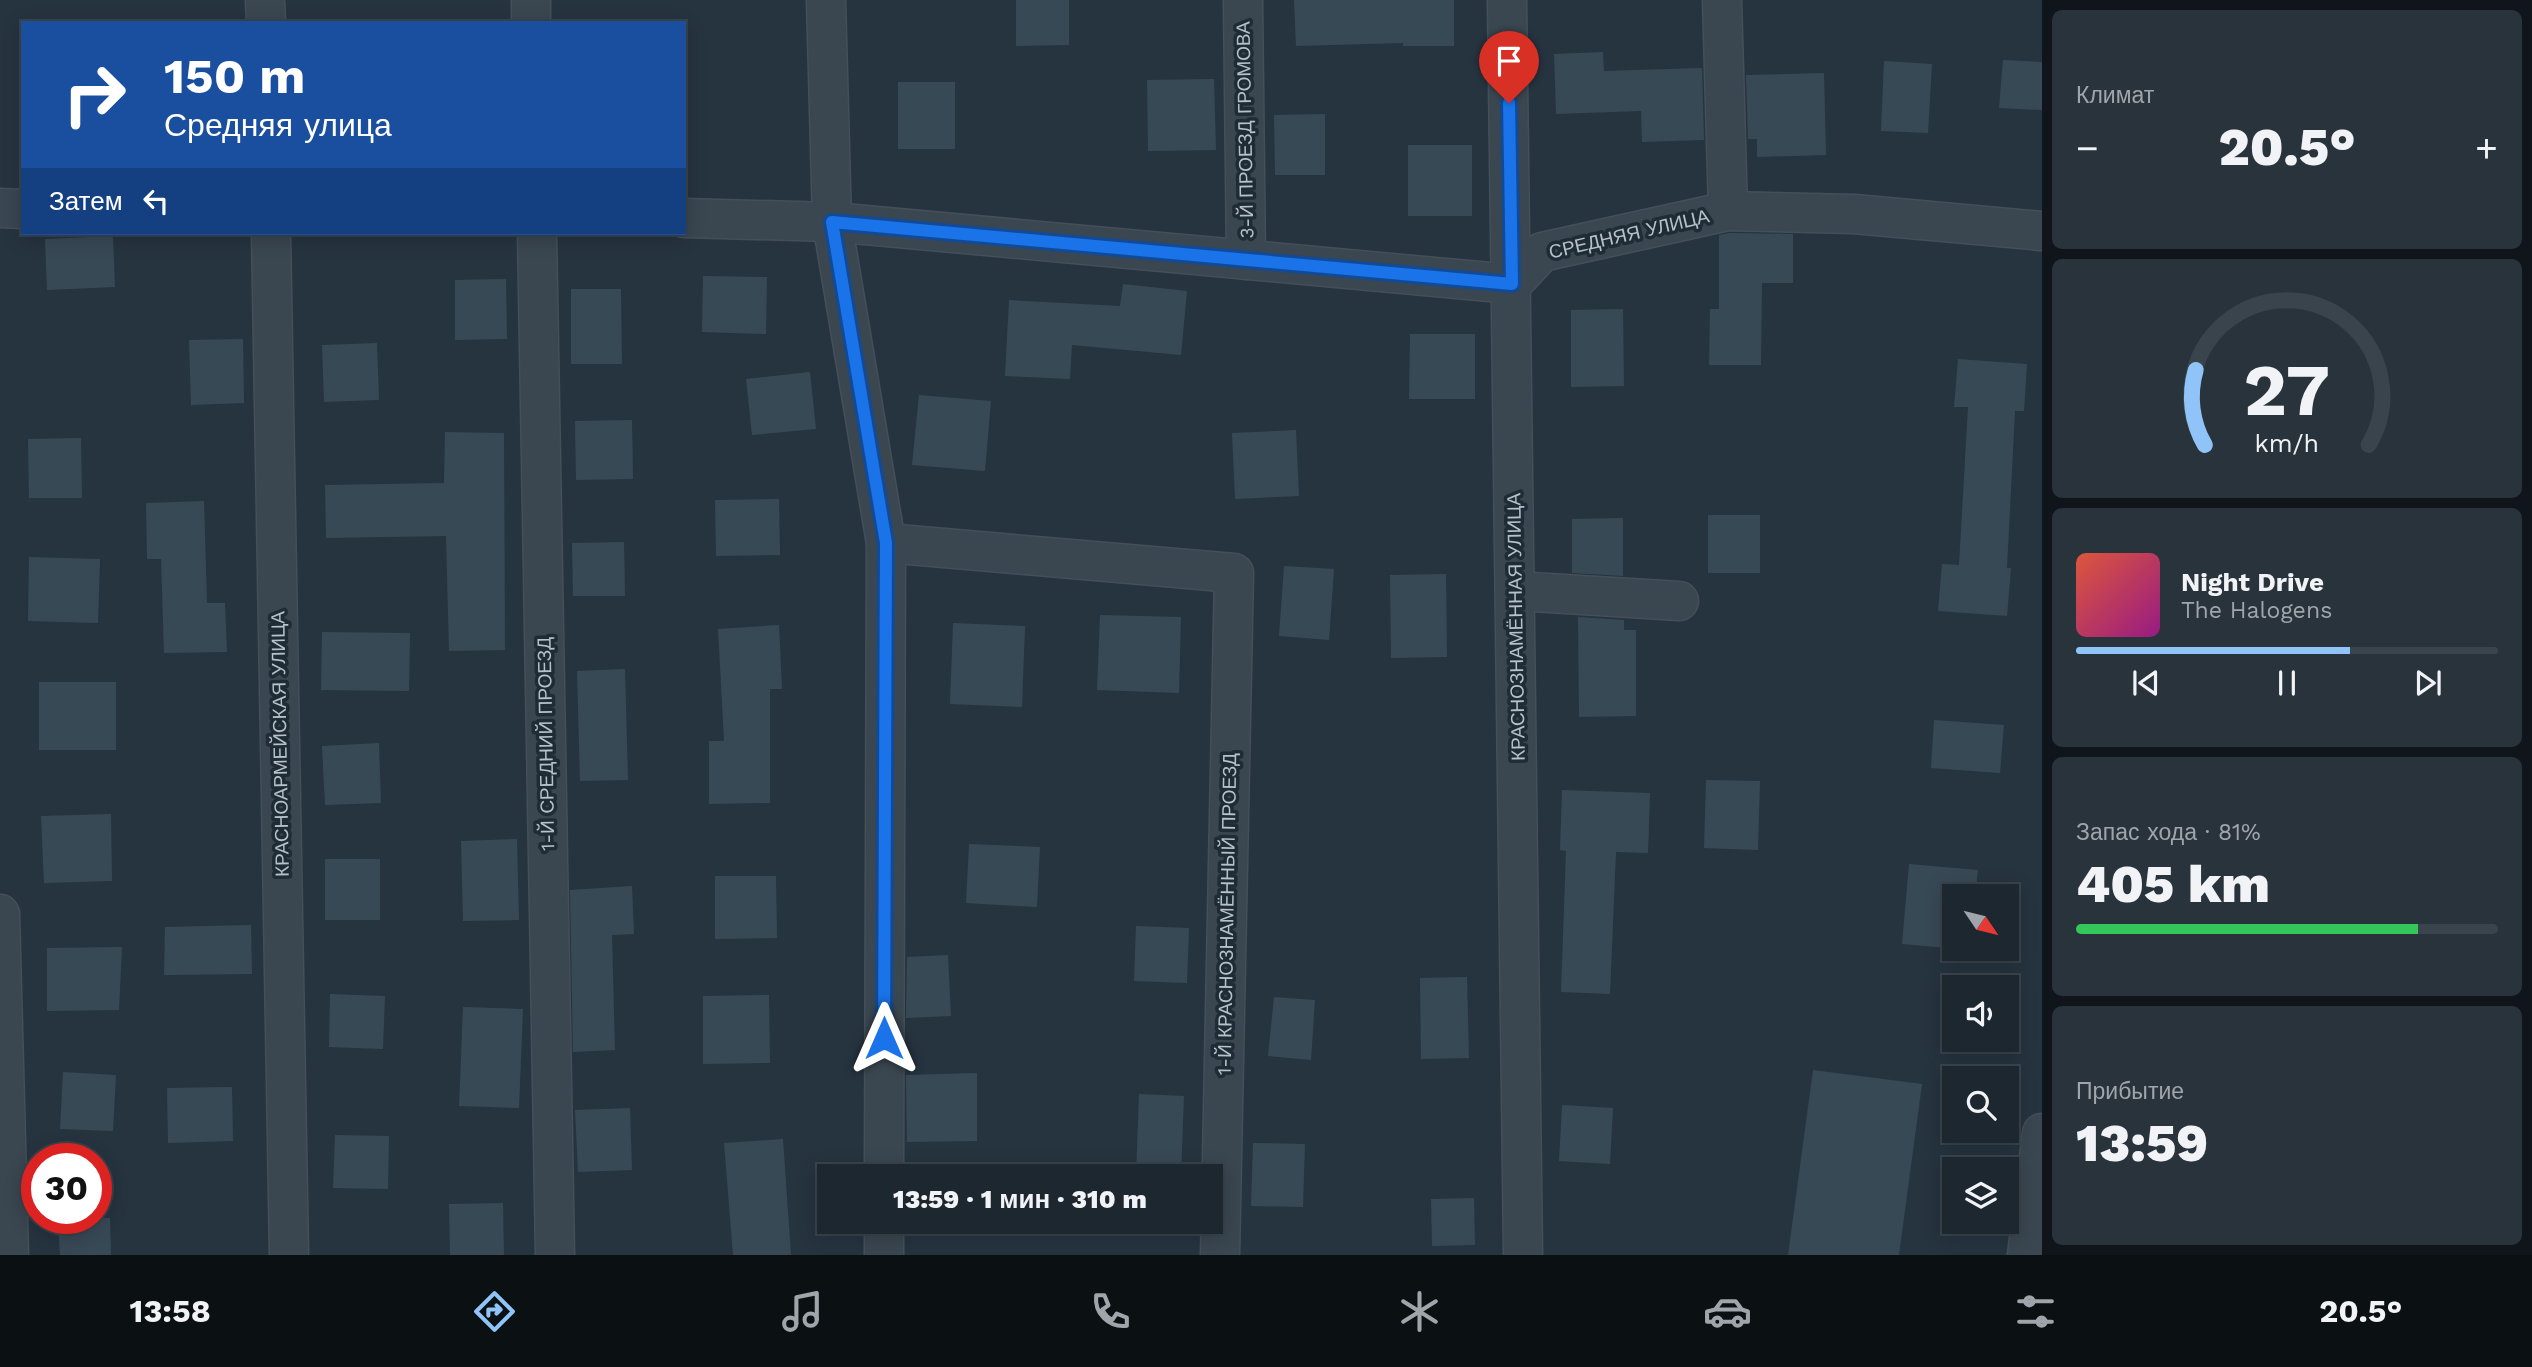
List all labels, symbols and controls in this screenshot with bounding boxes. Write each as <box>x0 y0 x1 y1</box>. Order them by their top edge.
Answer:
street label: 3-Й ПРОЕЗД ГРОМОВА <box>1232 21 1258 239</box>
pin <box>1479 31 1539 103</box>
icon: arrive <box>1490 42 1528 80</box>
text: 150 m <box>164 47 305 105</box>
icon: right <box>49 49 140 140</box>
text: Климат <box>2076 82 2154 109</box>
text: Средняя улица <box>164 106 392 144</box>
text: 20.5° <box>2218 117 2356 178</box>
text: − <box>2076 126 2099 170</box>
text: + <box>2475 126 2498 170</box>
icon: left <box>137 182 175 220</box>
text: Затем <box>49 186 123 216</box>
street label: СРЕДНЯЯ УЛИЦА <box>1547 204 1712 264</box>
text: 27 <box>2244 347 2330 433</box>
text: km/h <box>2255 428 2319 457</box>
street label: КРАСНОЗНАМЁННАЯ УЛИЦА <box>1502 493 1530 761</box>
text: Night Drive <box>2181 567 2324 597</box>
text: The Halogens <box>2181 597 2332 624</box>
street label: КРАСНОАРМЕЙСКАЯ УЛИЦА <box>266 611 294 877</box>
street label: 1-Й СРЕДНИЙ ПРОЕЗД <box>533 637 559 851</box>
icon: previous <box>2127 664 2165 702</box>
icon: pause <box>2268 664 2306 702</box>
icon: next <box>2409 664 2447 702</box>
street label: 1-Й КРАСНОЗНАМЁННЫЙ ПРОЕЗД <box>1213 753 1241 1075</box>
text: Запас хода · 81% <box>2076 819 2261 846</box>
text: 405 km <box>2076 854 2270 915</box>
north arrow <box>1942 884 2020 961</box>
map controls <box>1942 884 2019 1234</box>
button: sound <box>1942 975 2019 1052</box>
position arrow <box>847 1001 921 1075</box>
button: search <box>1942 1066 2019 1143</box>
text: Прибытие <box>2076 1078 2184 1105</box>
text: 13:59 <box>2076 1113 2208 1174</box>
speed limit sign: 30 <box>21 1143 112 1234</box>
button: layers <box>1942 1157 2019 1234</box>
text: 13:59 · 1 мин · 310 m <box>893 1184 1147 1214</box>
icon: directions <box>470 1287 519 1336</box>
icon: music <box>778 1287 827 1336</box>
icon: phone <box>1086 1287 1135 1336</box>
icon: climate <box>1395 1287 1444 1336</box>
icon: car <box>1703 1287 1752 1336</box>
icon: filters <box>2011 1287 2060 1336</box>
text: 13:58 <box>130 1292 211 1330</box>
text: 20.5° <box>2319 1292 2402 1330</box>

